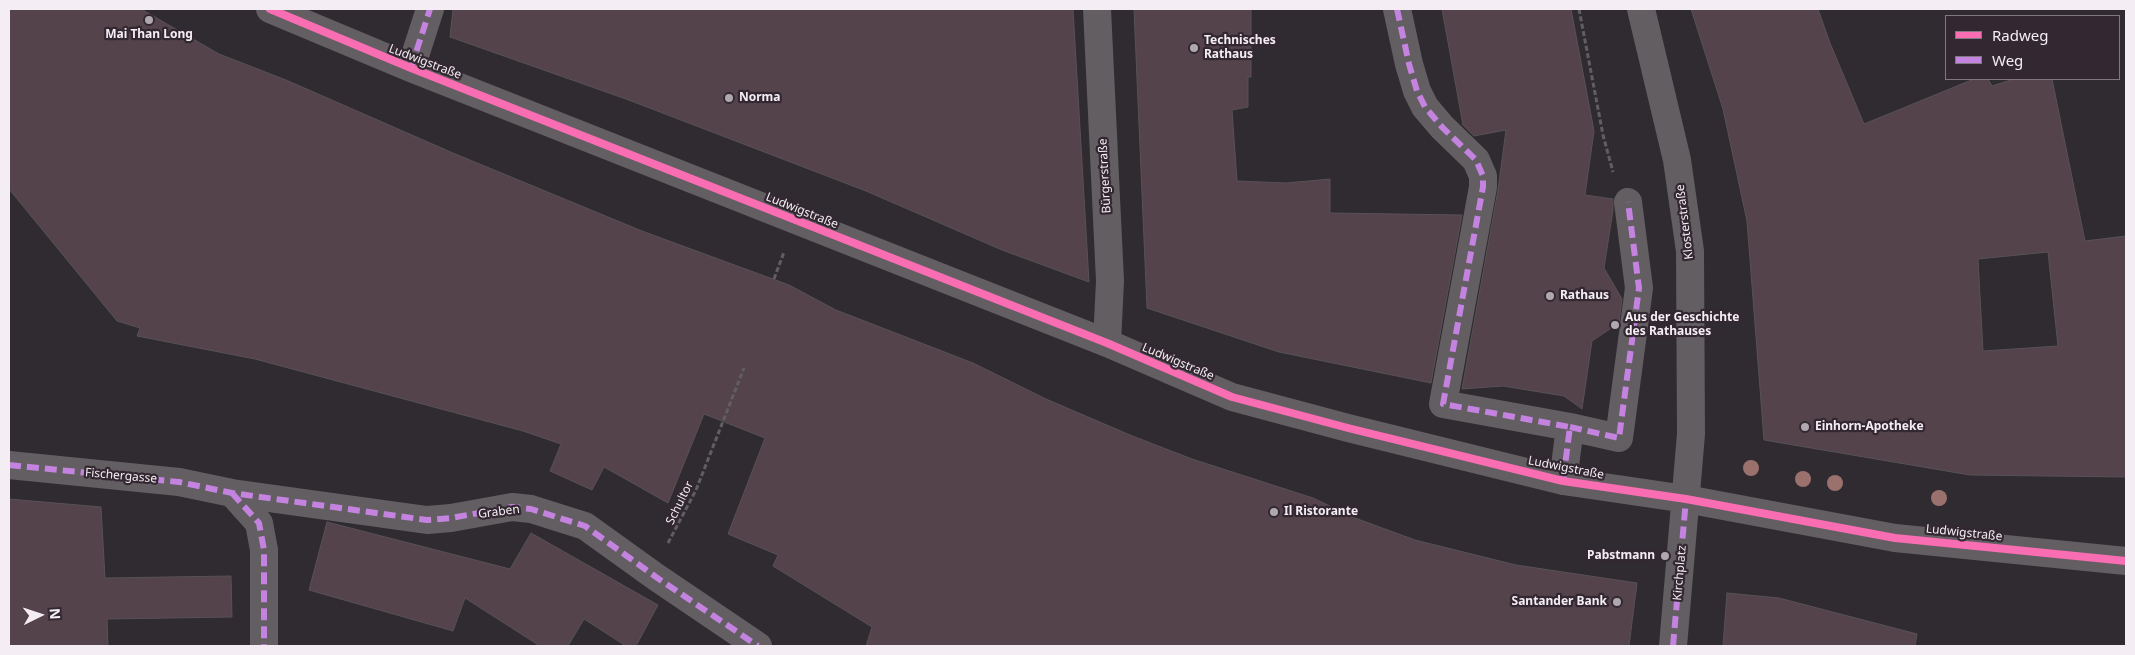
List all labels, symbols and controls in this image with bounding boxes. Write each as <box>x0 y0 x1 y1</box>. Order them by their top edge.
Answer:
marker: Mai Than Long <box>143 14 155 26</box>
legend <box>1945 15 2120 80</box>
text: Radweg <box>1992 25 2048 45</box>
place label: Mai Than Long <box>105 28 193 42</box>
place label: Technisches Rathaus <box>1204 34 1276 62</box>
street label: Ludwigstraße <box>387 42 463 82</box>
marker: Technisches Rathaus <box>1188 42 1200 54</box>
text: Weg <box>1992 50 2023 70</box>
place label: Norma <box>739 91 781 105</box>
marker: Norma <box>723 92 735 104</box>
street label: Bürgerstraße <box>1096 138 1114 214</box>
street label: Klosterstraße <box>1673 184 1697 260</box>
street label: Ludwigstraße <box>764 190 840 232</box>
place label: Rathaus <box>1560 289 1609 303</box>
marker: Rathaus <box>1544 290 1556 302</box>
place label: Aus der Geschichte des Rathauses <box>1625 311 1739 339</box>
marker: Aus der Geschichte des Rathauses <box>1609 319 1621 331</box>
street label: Ludwigstraße <box>1140 340 1216 384</box>
place label: Einhorn-Apotheke <box>1815 420 1924 434</box>
marker: Einhorn-Apotheke <box>1799 421 1811 433</box>
street label: Ludwigstraße <box>1527 454 1605 482</box>
street label: Fischergasse <box>84 466 158 486</box>
street label: Schultor <box>663 479 697 527</box>
street label: Graben <box>477 502 521 522</box>
place label: Il Ristorante <box>1284 505 1358 519</box>
marker: Il Ristorante <box>1268 506 1280 518</box>
street label: Ludwigstraße <box>1925 522 2003 544</box>
street label: Kirchplatz <box>1670 545 1690 601</box>
place label: Pabstmann <box>1587 549 1655 563</box>
marker: Pabstmann <box>1659 550 1671 562</box>
north arrow <box>15 590 65 640</box>
place label: Santander Bank <box>1512 595 1607 609</box>
marker: Santander Bank <box>1611 596 1623 608</box>
text: N <box>46 608 65 620</box>

